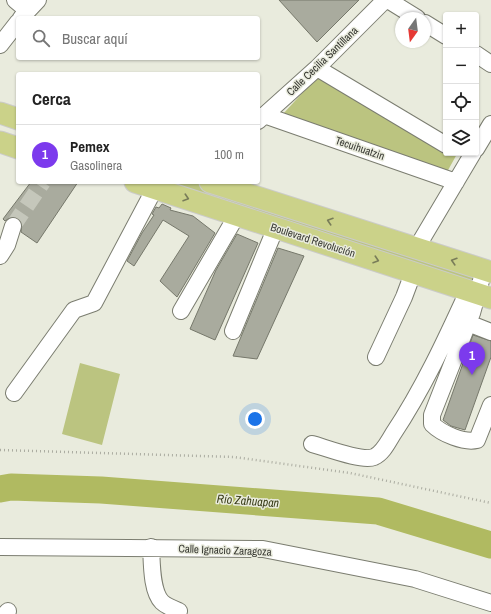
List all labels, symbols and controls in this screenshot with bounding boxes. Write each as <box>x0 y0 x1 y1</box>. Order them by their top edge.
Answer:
north arrow <box>395 12 431 48</box>
map controls <box>443 12 479 156</box>
button: + <box>443 12 479 48</box>
search box <box>16 16 260 60</box>
street label: Calle Cecilia Santillana <box>283 23 361 99</box>
icon: search <box>30 27 52 49</box>
text: Buscar aquí <box>62 28 128 49</box>
button: − <box>443 48 479 84</box>
button: locate <box>443 84 479 120</box>
text: Cerca <box>32 87 71 110</box>
button: layers <box>443 120 479 156</box>
street label: Tecuihuatzin <box>334 133 386 163</box>
text: Pemex <box>70 136 110 157</box>
text: 1 <box>42 146 48 163</box>
text: 100 m <box>214 146 244 163</box>
text: Gasolinera <box>70 157 122 174</box>
one-way arrow <box>182 193 189 202</box>
one-way arrow <box>327 217 334 226</box>
street label: Boulevard Revolución <box>269 220 357 260</box>
one-way arrow <box>372 255 379 264</box>
one-way arrow <box>450 257 457 265</box>
pin: 1 <box>459 342 485 375</box>
your location <box>245 409 265 429</box>
water label: Río Zahuapan <box>216 491 280 511</box>
street label: Calle Ignacio Zaragoza <box>178 541 272 559</box>

